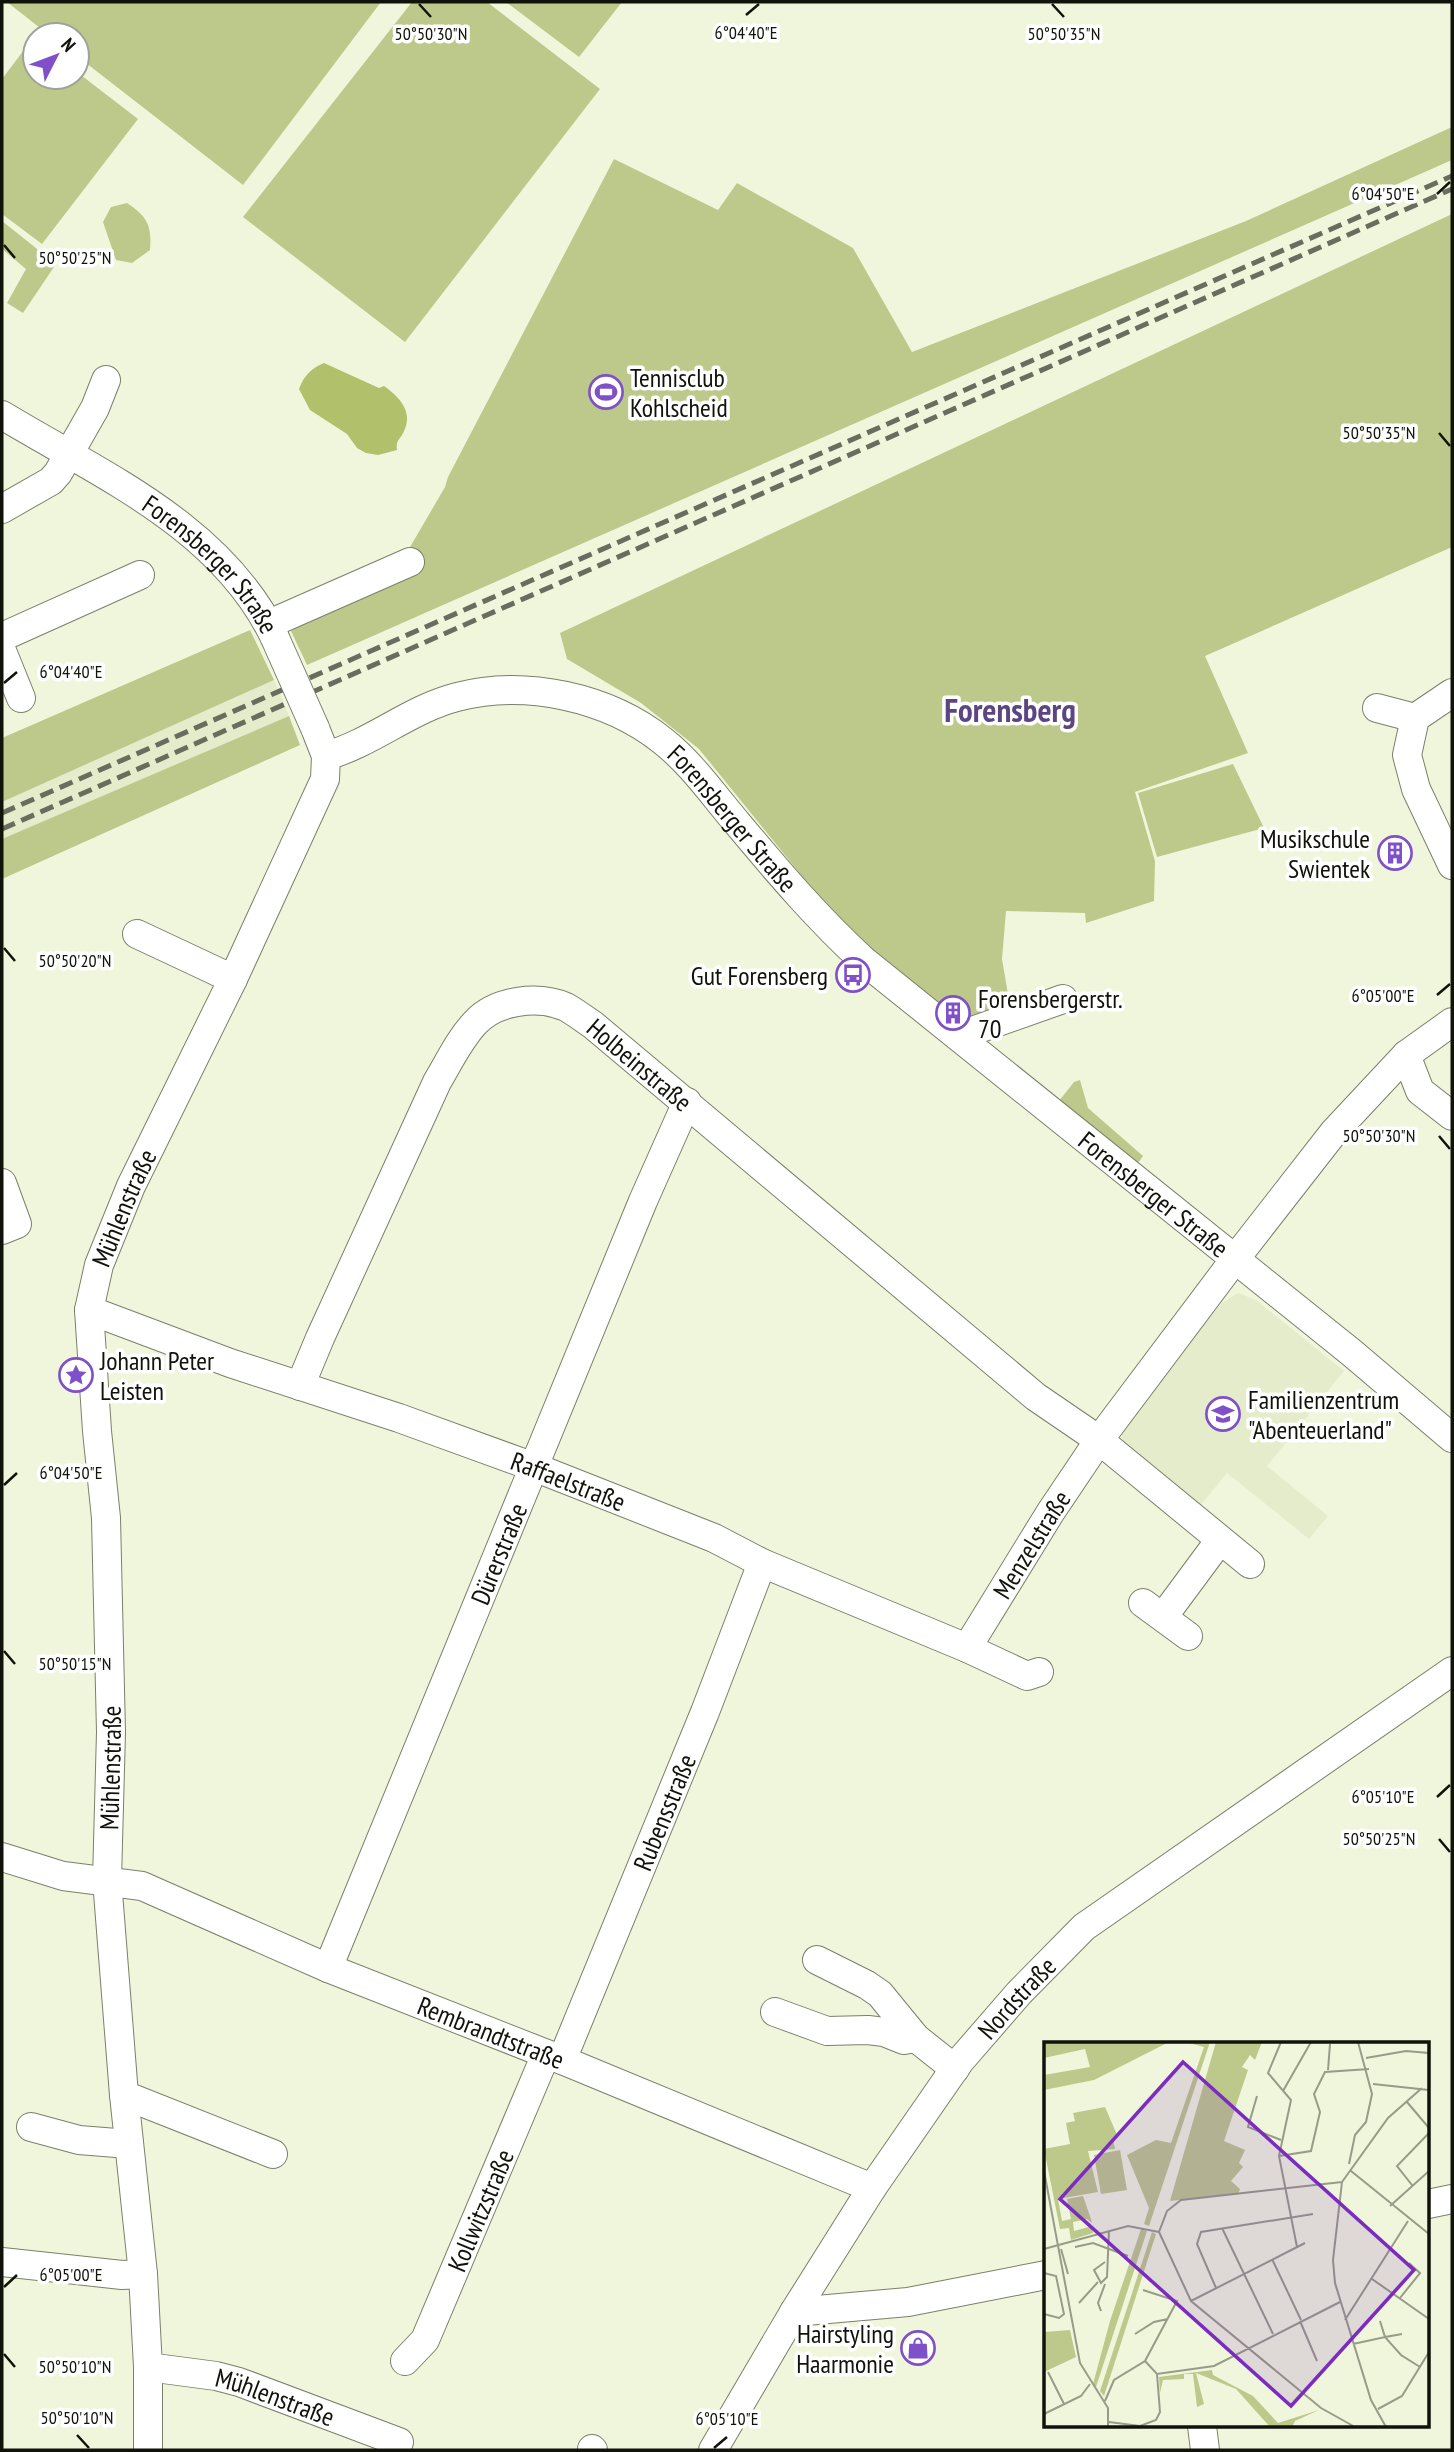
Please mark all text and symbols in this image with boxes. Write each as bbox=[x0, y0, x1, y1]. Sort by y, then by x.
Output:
north arrow bbox=[21, 21, 91, 91]
text: 6°04'40"E bbox=[715, 21, 777, 44]
text: 50°50'30"N bbox=[395, 22, 467, 45]
text: 50°50'35"N bbox=[1028, 22, 1100, 45]
text: N bbox=[56, 33, 81, 56]
text: 6°04'50"E bbox=[1352, 182, 1414, 205]
text: 50°50'25"N bbox=[39, 246, 111, 269]
place label: Tennisclub Kohlscheid bbox=[630, 361, 728, 424]
sports icon: Tennisclub Kohlscheid bbox=[587, 373, 625, 411]
text: 50°50'35"N bbox=[1343, 421, 1415, 444]
street label: Forensberger Straße bbox=[137, 487, 286, 639]
text: 6°04'40"E bbox=[40, 660, 102, 683]
district label: Forensberg bbox=[944, 688, 1076, 731]
street label: Forensberger Straße bbox=[661, 737, 805, 899]
place label: Musikschule Swientek bbox=[1260, 822, 1370, 885]
building icon: Musikschule Swientek bbox=[1376, 834, 1414, 872]
text: 50°50'20"N bbox=[39, 949, 111, 972]
bus stop icon: Gut Forensberg bbox=[834, 956, 872, 994]
place label: Gut Forensberg bbox=[691, 959, 828, 992]
place label: Forensbergerstr. 70 bbox=[978, 982, 1123, 1045]
text: 6°05'00"E bbox=[1352, 984, 1414, 1007]
building icon: Forensbergerstr. 70 bbox=[934, 994, 972, 1032]
street label: Holbeinstraße bbox=[580, 1011, 699, 1118]
street label: Forensberger Straße bbox=[1072, 1124, 1236, 1264]
text: 50°50'30"N bbox=[1343, 1124, 1415, 1147]
street label: Mühlenstraße bbox=[84, 1143, 163, 1271]
place label: Johann Peter Leisten bbox=[99, 1344, 214, 1407]
place icon: Johann Peter Leisten bbox=[57, 1356, 95, 1394]
place label: Familienzentrum "Abenteuerland" bbox=[1248, 1383, 1399, 1446]
school or university icon: Familienzentrum "Abenteuerland" bbox=[1204, 1395, 1242, 1433]
street label: Raffaelstraße bbox=[507, 1444, 631, 1518]
text: 6°04'50"E bbox=[40, 1461, 102, 1484]
street label: Menzelstraße bbox=[985, 1484, 1077, 1604]
street label: Dürerstraße bbox=[463, 1498, 534, 1609]
text: 50°50'15"N bbox=[39, 1652, 111, 1675]
street label: Mühlenstraße bbox=[92, 1705, 128, 1831]
street label: Rubensstraße bbox=[625, 1749, 702, 1875]
text: 6°05'10"E bbox=[1352, 1785, 1414, 1808]
text: 50°50'25"N bbox=[1343, 1827, 1415, 1850]
street label: Nordstraße bbox=[970, 1949, 1062, 2046]
street label: Rembrandtstraße bbox=[413, 1988, 569, 2076]
inset map bbox=[1044, 2042, 1430, 2428]
street label: Kollwitzstraße bbox=[439, 2144, 520, 2276]
text: 6°05'00"E bbox=[40, 2263, 102, 2286]
place label: Hairstyling Haarmonie bbox=[796, 2317, 894, 2380]
shop icon: Hairstyling Haarmonie bbox=[899, 2329, 937, 2367]
text: 50°50'10"N bbox=[39, 2355, 111, 2378]
street label: Mühlenstraße bbox=[212, 2360, 339, 2433]
text: 50°50'10"N bbox=[41, 2406, 113, 2429]
text: 6°05'10"E bbox=[696, 2407, 758, 2430]

